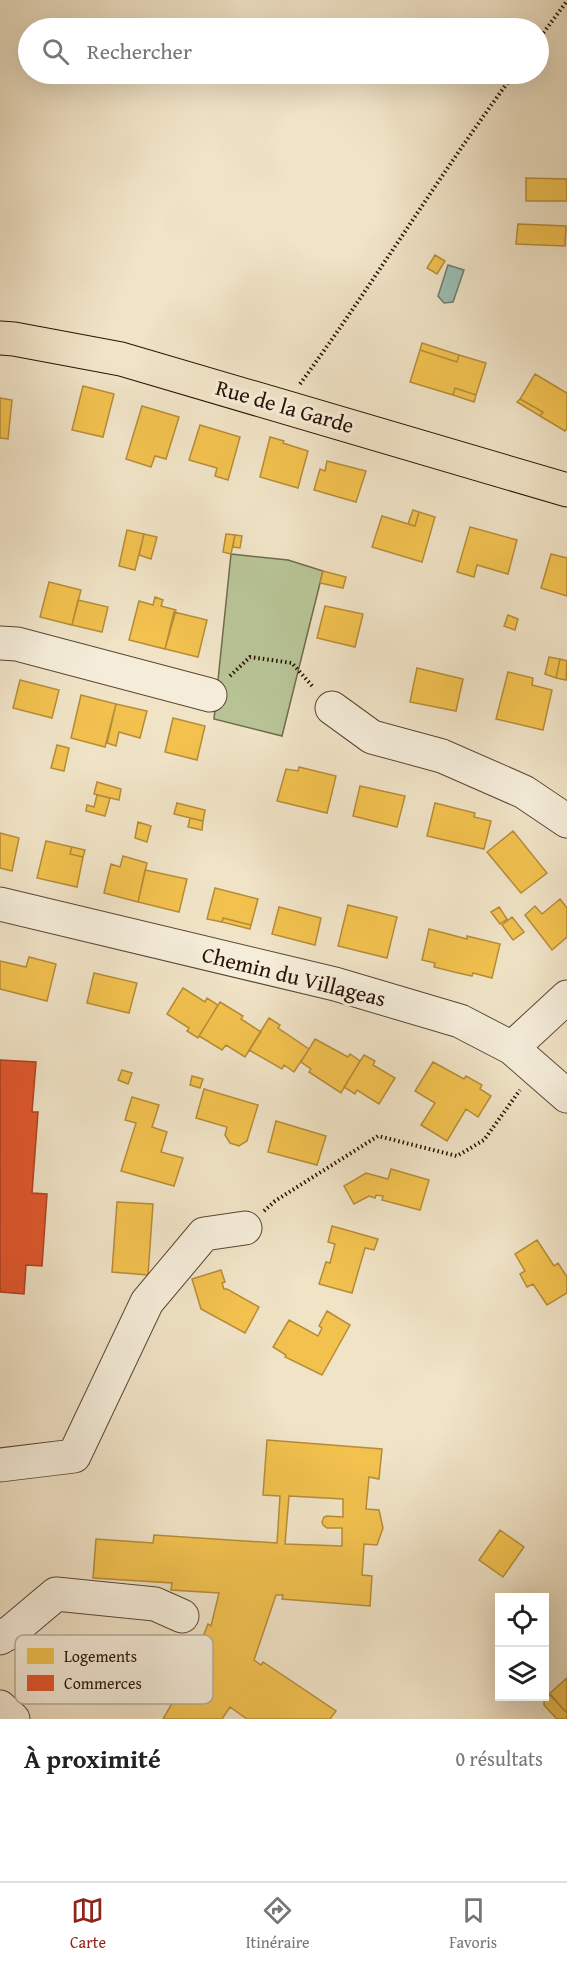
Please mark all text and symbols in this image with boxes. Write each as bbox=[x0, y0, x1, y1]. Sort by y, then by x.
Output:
search box bbox=[18, 18, 549, 84]
icon: search bbox=[39, 35, 72, 68]
text: Rechercher bbox=[87, 35, 192, 67]
street label: Rue de la Garde bbox=[212, 371, 358, 441]
street label: Chemin du Villageas bbox=[199, 938, 389, 1014]
map controls bbox=[495, 1593, 549, 1701]
button: locate bbox=[495, 1593, 549, 1647]
legend bbox=[15, 1635, 213, 1704]
text: Logements bbox=[64, 1644, 137, 1668]
button: layers bbox=[495, 1647, 549, 1701]
text: Commerces bbox=[64, 1671, 142, 1695]
text: À proximité bbox=[24, 1739, 161, 1778]
text: 0 résultats bbox=[455, 1744, 543, 1773]
tab: Carte bbox=[70, 1894, 106, 1954]
tab: Itinéraire bbox=[246, 1894, 310, 1954]
tab: Favoris bbox=[449, 1894, 497, 1954]

